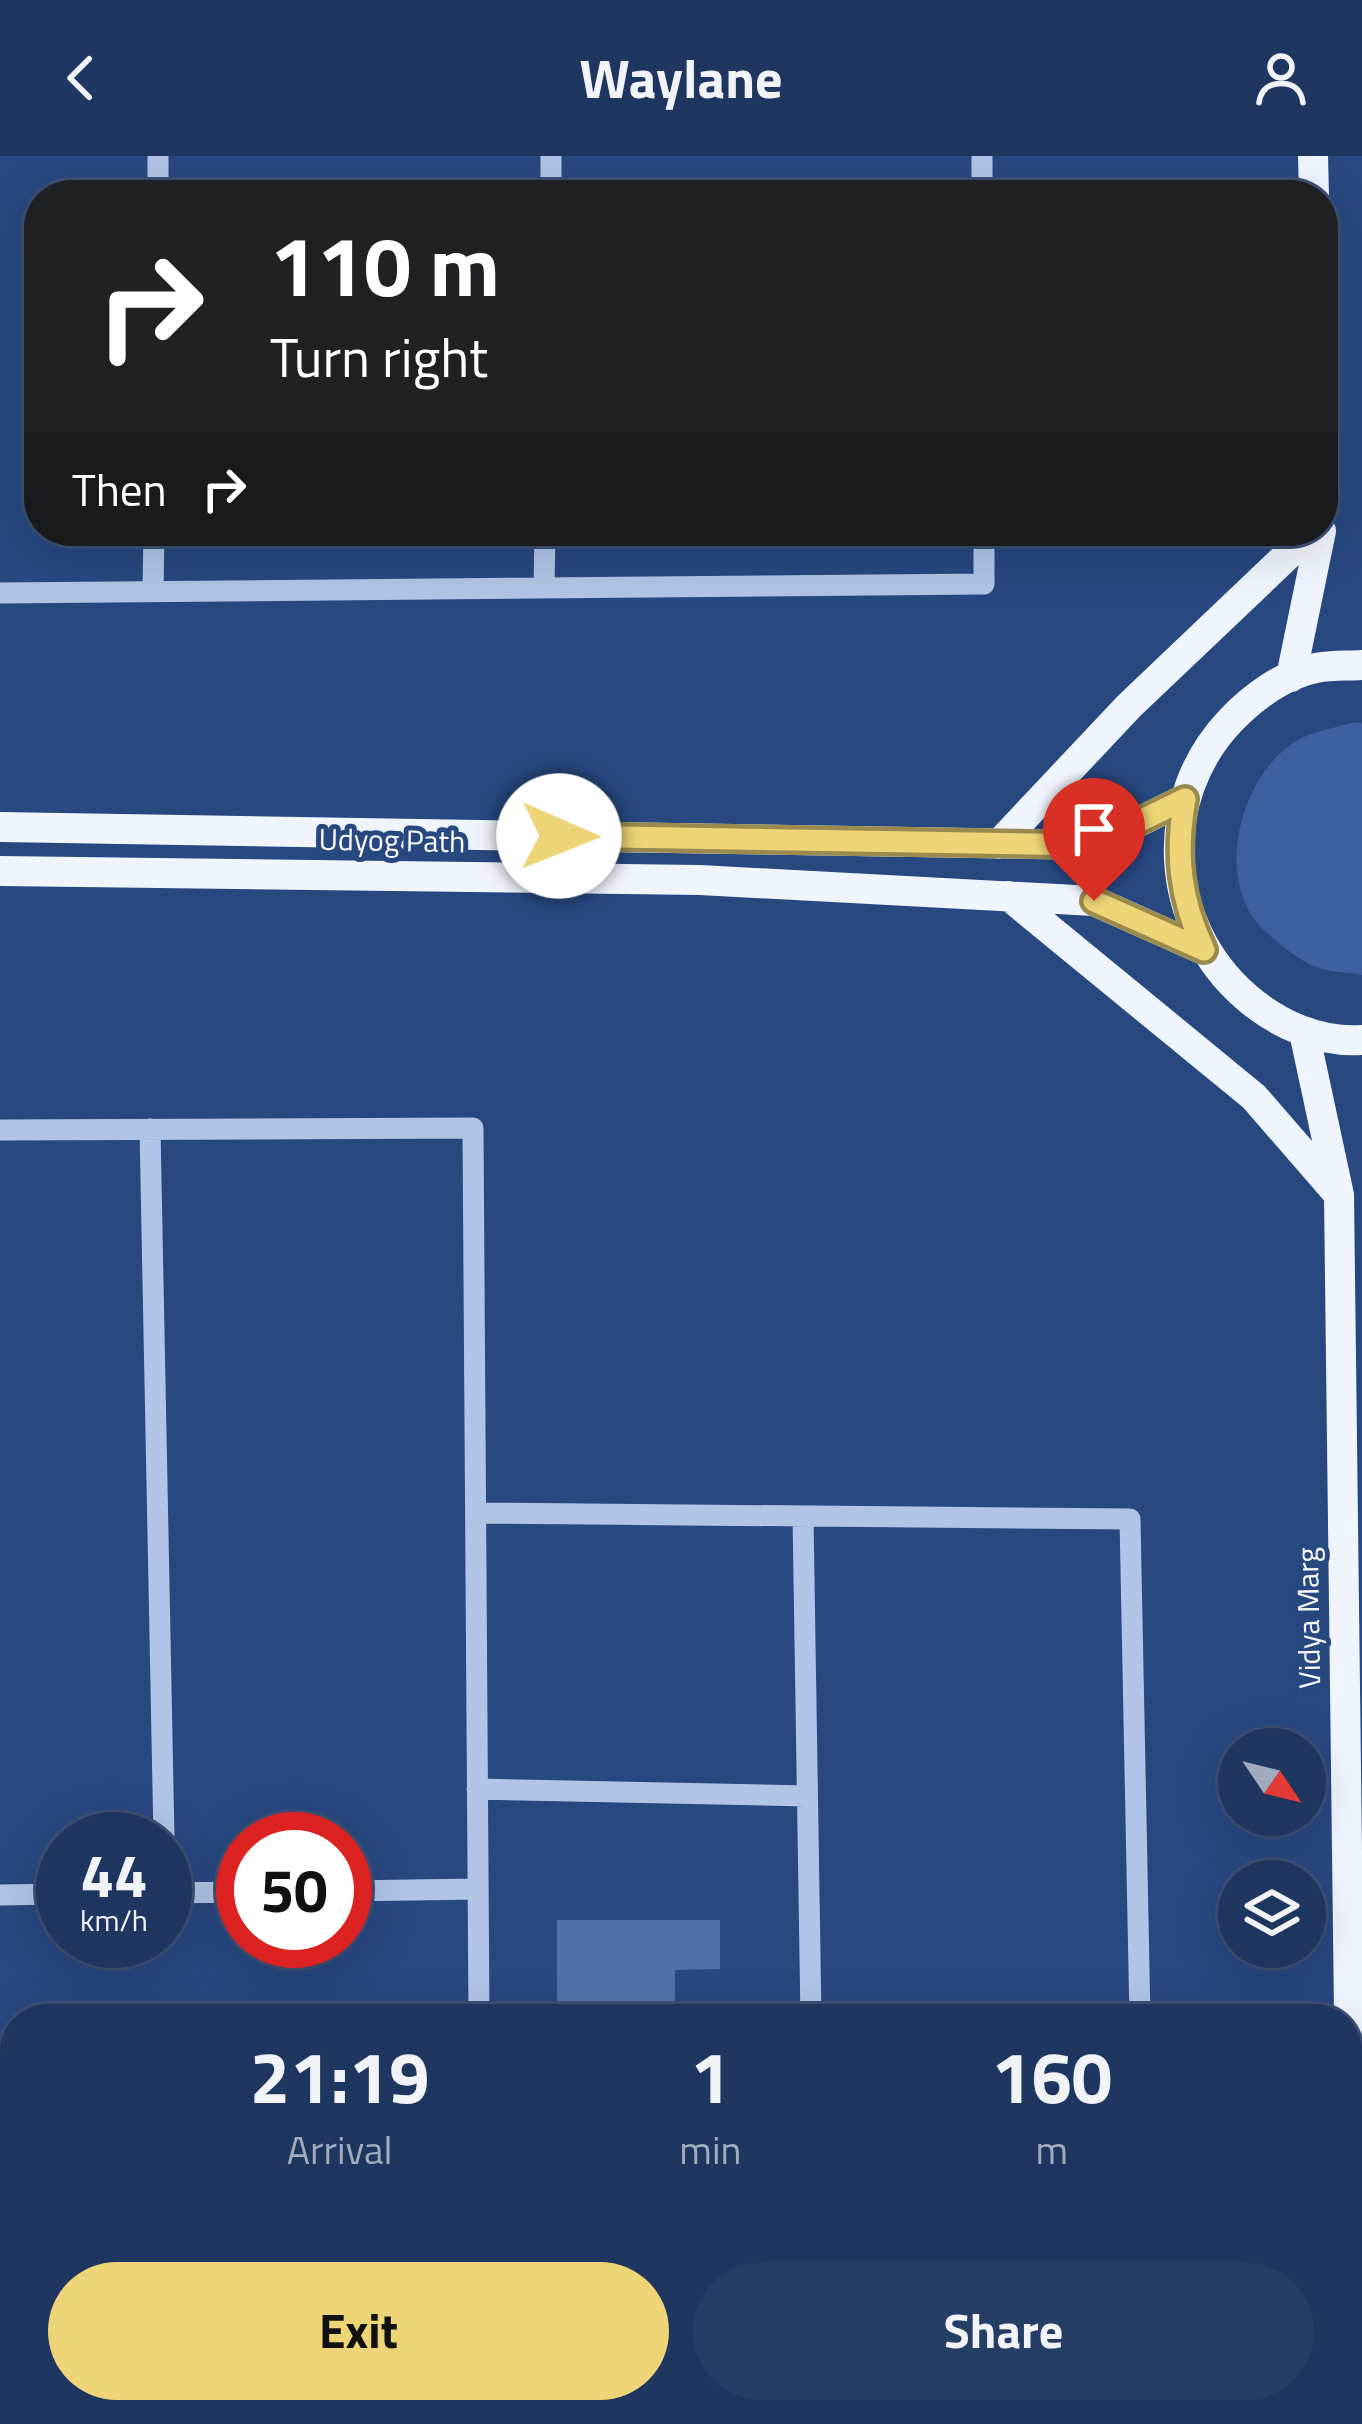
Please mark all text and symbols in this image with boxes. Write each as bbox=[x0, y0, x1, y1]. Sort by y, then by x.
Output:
text: Waylane bbox=[579, 37, 783, 119]
icon: back bbox=[48, 45, 114, 111]
icon: person bbox=[1248, 45, 1314, 111]
text: 110 m bbox=[270, 201, 500, 329]
icon: right bbox=[72, 228, 228, 384]
text: Turn right bbox=[270, 316, 488, 398]
text: Then bbox=[72, 455, 167, 523]
icon: right bbox=[191, 456, 257, 522]
position arrow bbox=[496, 773, 622, 899]
pin bbox=[1043, 778, 1145, 901]
icon: arrive bbox=[1061, 796, 1127, 862]
street label: Udyog Path bbox=[318, 816, 466, 864]
street label: Vidya Marg bbox=[1284, 1547, 1332, 1689]
north arrow bbox=[1218, 1728, 1326, 1836]
map controls bbox=[1218, 1728, 1326, 1968]
speed limit sign: 50 bbox=[216, 1812, 372, 1968]
text: 44 bbox=[80, 1829, 148, 1920]
button: layers bbox=[1218, 1860, 1326, 1968]
text: km/h bbox=[80, 1897, 148, 1943]
text: 21:19 bbox=[250, 2021, 430, 2131]
text: 1 bbox=[690, 2021, 731, 2131]
text: 160 bbox=[991, 2021, 1112, 2131]
text: Arrival bbox=[287, 2120, 393, 2179]
text: min bbox=[679, 2120, 741, 2179]
text: m bbox=[1035, 2120, 1068, 2179]
button: Exit bbox=[48, 2262, 669, 2400]
button: Share bbox=[693, 2262, 1314, 2400]

